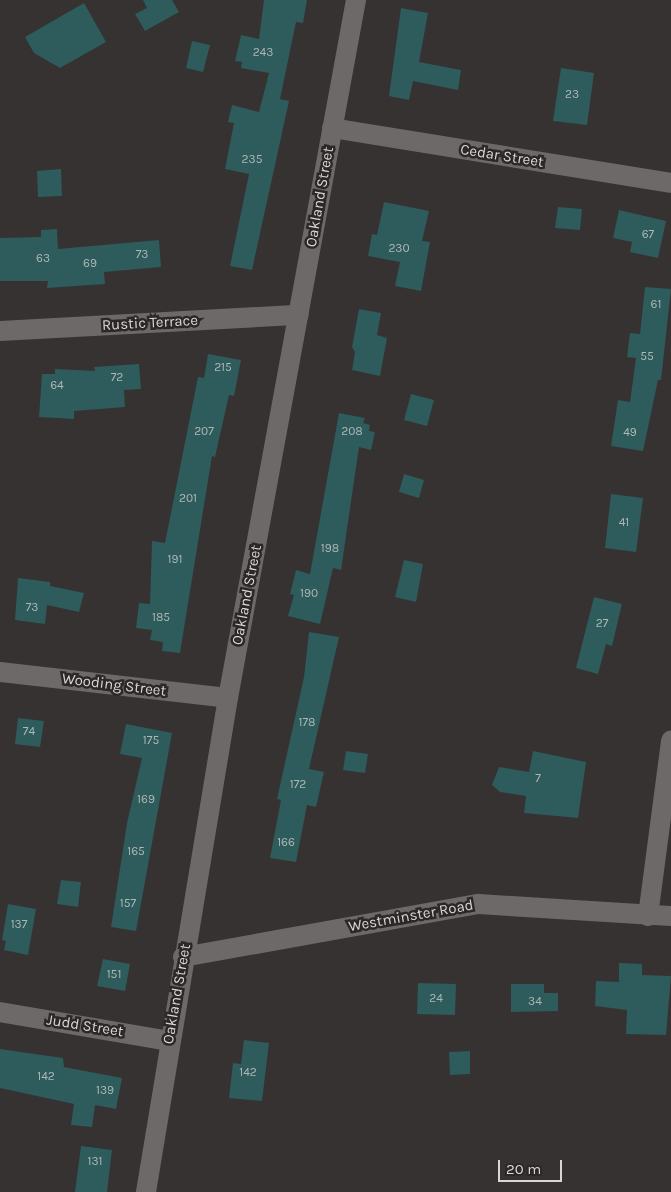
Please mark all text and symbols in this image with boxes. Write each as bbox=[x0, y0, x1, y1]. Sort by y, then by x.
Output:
house number: 243 bbox=[253, 46, 273, 60]
house number: 23 bbox=[565, 88, 579, 102]
street label: Cedar Street bbox=[459, 141, 545, 171]
street label: Oakland Street bbox=[302, 145, 338, 249]
house number: 235 bbox=[242, 153, 262, 167]
house number: 67 bbox=[642, 228, 654, 242]
house number: 230 bbox=[388, 242, 410, 256]
house number: 73 bbox=[136, 248, 148, 262]
house number: 63 bbox=[36, 252, 50, 266]
house number: 69 bbox=[83, 257, 97, 271]
house number: 61 bbox=[651, 298, 661, 312]
street label: Rustic Terrace bbox=[101, 311, 199, 335]
house number: 55 bbox=[640, 350, 654, 364]
house number: 215 bbox=[214, 361, 232, 375]
house number: 72 bbox=[111, 371, 123, 385]
house number: 64 bbox=[50, 379, 64, 393]
house number: 207 bbox=[194, 425, 214, 439]
house number: 208 bbox=[341, 425, 363, 439]
house number: 49 bbox=[623, 426, 637, 440]
house number: 201 bbox=[179, 492, 197, 506]
house number: 41 bbox=[619, 516, 629, 530]
house number: 198 bbox=[321, 542, 339, 556]
street label: Oakland Street bbox=[228, 543, 266, 647]
house number: 191 bbox=[168, 553, 182, 567]
house number: 190 bbox=[300, 587, 318, 601]
house number: 73 bbox=[26, 601, 38, 615]
house number: 185 bbox=[152, 611, 170, 625]
house number: 27 bbox=[596, 617, 608, 631]
street label: Wooding Street bbox=[61, 670, 167, 700]
house number: 178 bbox=[299, 716, 315, 730]
house number: 74 bbox=[23, 725, 35, 739]
house number: 175 bbox=[143, 734, 159, 748]
house number: 7 bbox=[535, 772, 541, 786]
house number: 172 bbox=[290, 778, 306, 792]
house number: 169 bbox=[137, 793, 155, 807]
house number: 166 bbox=[277, 836, 295, 850]
house number: 165 bbox=[127, 845, 145, 859]
street label: Westminster Road bbox=[347, 896, 475, 936]
house number: 157 bbox=[120, 897, 136, 911]
house number: 137 bbox=[11, 918, 27, 932]
street label: Oakland Street bbox=[159, 942, 195, 1046]
house number: 151 bbox=[107, 968, 121, 982]
house number: 24 bbox=[429, 992, 443, 1006]
house number: 34 bbox=[528, 995, 542, 1009]
street label: Judd Street bbox=[45, 1011, 125, 1041]
house number: 142 bbox=[239, 1066, 257, 1080]
house number: 142 bbox=[37, 1070, 55, 1084]
house number: 139 bbox=[96, 1084, 114, 1098]
scale bar bbox=[501, 1150, 565, 1182]
house number: 131 bbox=[87, 1155, 103, 1169]
text: 20 m bbox=[506, 1160, 541, 1178]

